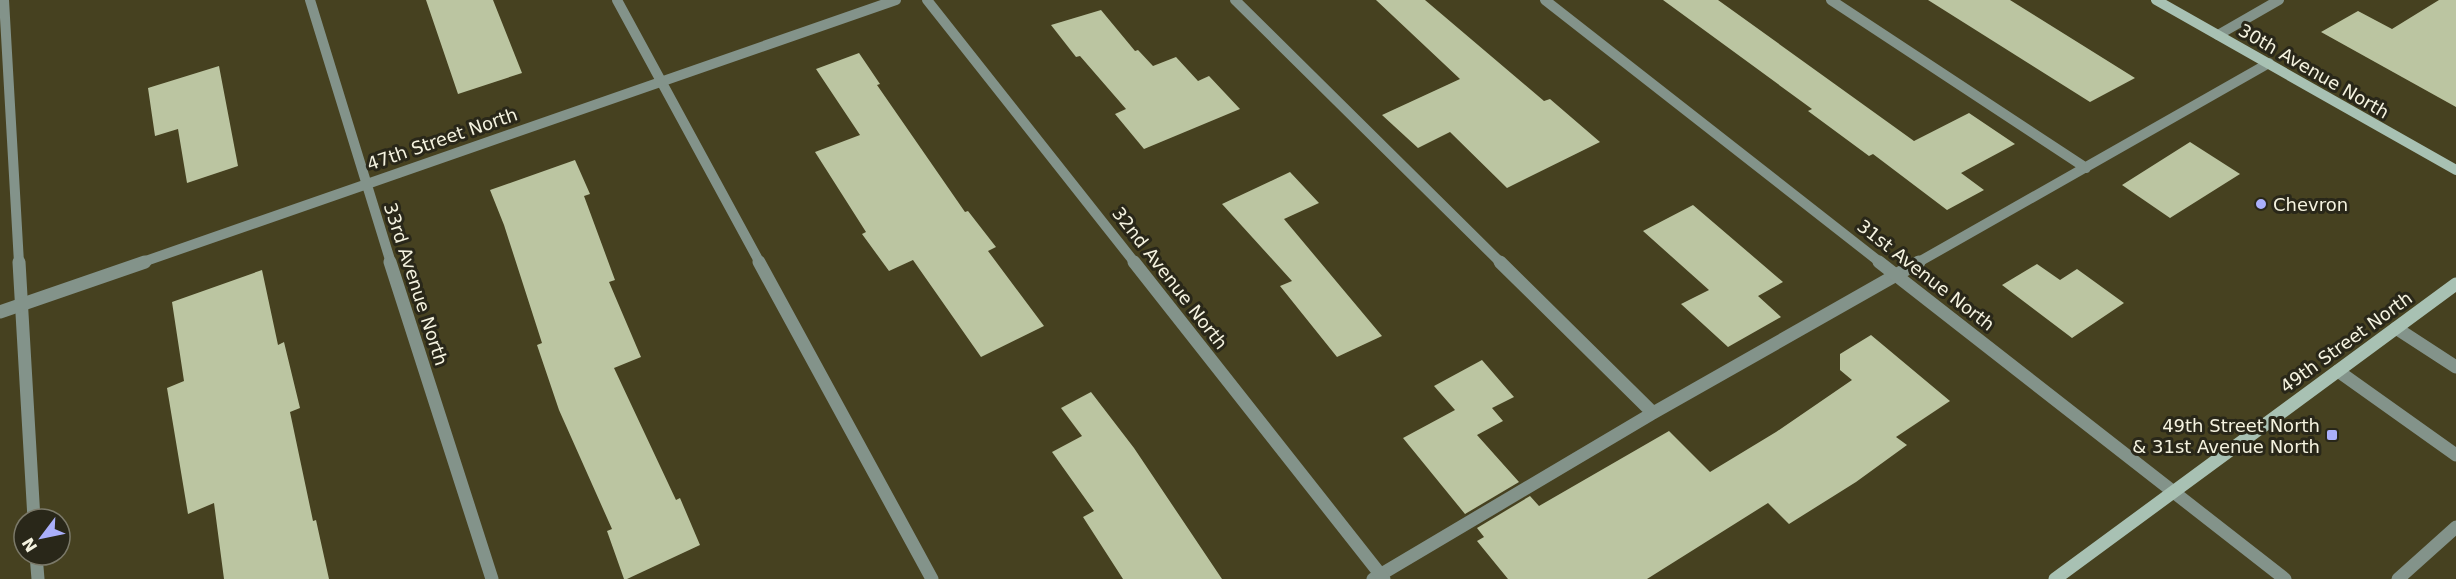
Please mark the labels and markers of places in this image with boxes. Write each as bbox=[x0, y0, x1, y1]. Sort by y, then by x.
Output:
place label: Chevron bbox=[2273, 194, 2348, 215]
marker: Chevron bbox=[2254, 197, 2268, 211]
place label: 49th Street North & 31st Avenue North bbox=[2132, 415, 2320, 457]
marker: 49th Street North & 31st Avenue North bbox=[2325, 428, 2339, 442]

